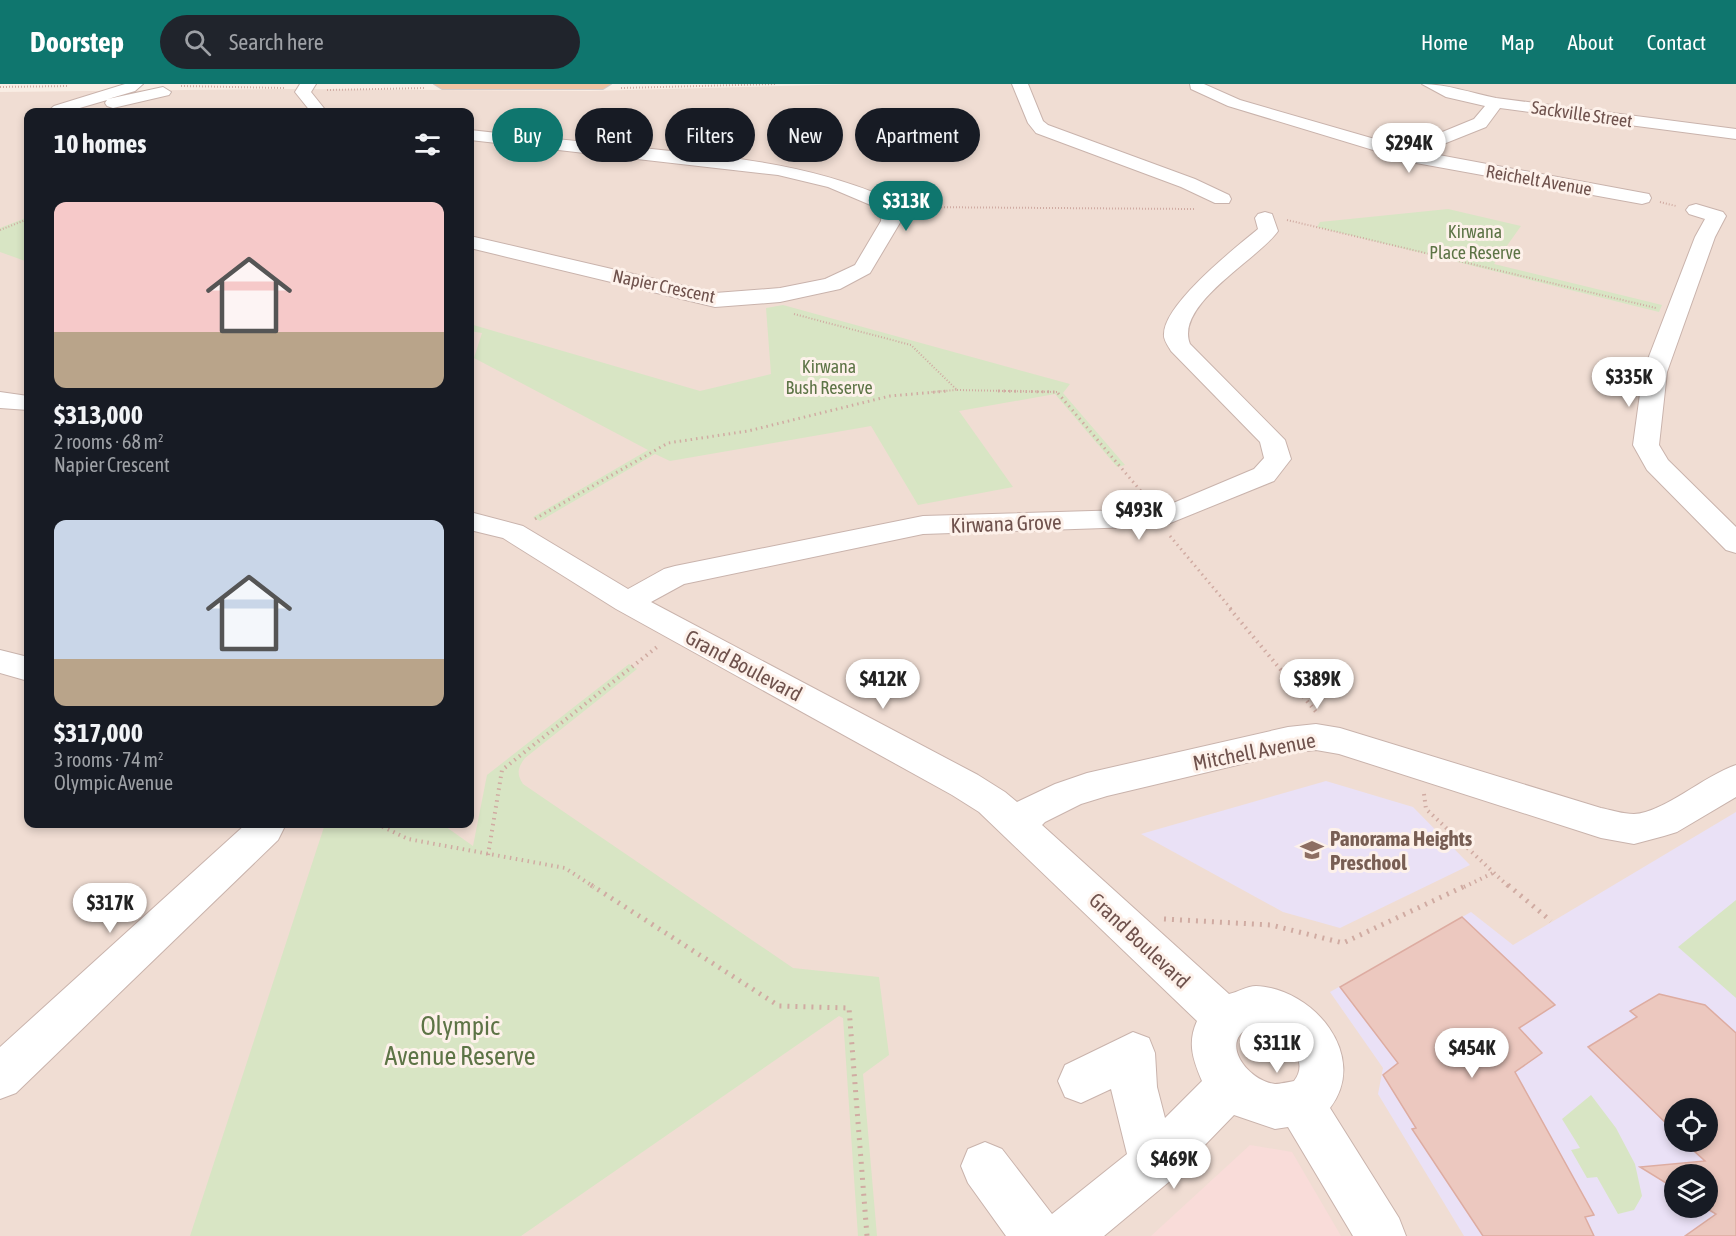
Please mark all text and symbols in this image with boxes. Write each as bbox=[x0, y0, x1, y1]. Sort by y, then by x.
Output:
search box bbox=[160, 15, 580, 69]
text: Doorstep bbox=[30, 26, 124, 58]
icon: search bbox=[181, 26, 214, 59]
text: Search here bbox=[229, 29, 324, 55]
text: Home bbox=[1421, 30, 1468, 54]
text: Map bbox=[1501, 30, 1535, 54]
text: About bbox=[1568, 30, 1614, 54]
text: Contact bbox=[1647, 30, 1706, 54]
street label: Sackville Street bbox=[1530, 97, 1634, 131]
chip: Buy bbox=[492, 108, 563, 162]
chip: Rent bbox=[575, 108, 653, 162]
chip: Filters bbox=[665, 108, 755, 162]
chip: New bbox=[767, 108, 843, 162]
chip: Apartment bbox=[855, 108, 980, 162]
pin: $294K bbox=[1367, 123, 1451, 174]
icon: filters bbox=[411, 128, 444, 161]
text: 10 homes bbox=[54, 129, 147, 159]
text: $294K bbox=[1386, 131, 1432, 154]
street label: Reichelt Avenue bbox=[1484, 160, 1594, 200]
pin: $313K bbox=[864, 181, 948, 232]
text: $313K bbox=[883, 189, 929, 212]
park label: Kirwana Place Reserve bbox=[1429, 221, 1521, 263]
icon: home bbox=[195, 241, 303, 349]
street label: Napier Crescent bbox=[611, 265, 717, 307]
park label: Kirwana Bush Reserve bbox=[785, 356, 873, 398]
pin: $335K bbox=[1587, 357, 1671, 408]
text: $335K bbox=[1606, 365, 1652, 388]
text: $313,000 bbox=[54, 400, 143, 430]
text: 2 rooms · 68 m² bbox=[54, 430, 164, 453]
text: Napier Crescent bbox=[54, 453, 170, 476]
pin: $493K bbox=[1097, 490, 1181, 541]
text: $493K bbox=[1116, 498, 1162, 521]
street label: Kirwana Grove bbox=[950, 509, 1062, 537]
icon: home bbox=[195, 559, 303, 667]
street label: Grand Boulevard bbox=[682, 624, 806, 706]
pin: $412K bbox=[841, 659, 925, 710]
pin: $389K bbox=[1275, 659, 1359, 710]
text: $412K bbox=[860, 667, 906, 690]
text: $389K bbox=[1294, 667, 1340, 690]
text: $317,000 bbox=[54, 718, 143, 748]
street label: Mitchell Avenue bbox=[1191, 727, 1317, 775]
text: 3 rooms · 74 m² bbox=[54, 748, 164, 771]
text: Olympic Avenue bbox=[54, 771, 173, 794]
place label: Panorama Heights Preschool bbox=[1330, 826, 1473, 874]
school or university icon: Panorama Heights Preschool bbox=[1299, 837, 1325, 863]
pin: $317K bbox=[68, 883, 152, 934]
street label: Grand Boulevard bbox=[1085, 887, 1195, 993]
text: $317K bbox=[87, 891, 133, 914]
park label: Olympic Avenue Reserve bbox=[384, 1011, 536, 1071]
pin: $311K bbox=[1235, 1023, 1319, 1074]
pin: $454K bbox=[1430, 1028, 1514, 1079]
text: $311K bbox=[1254, 1031, 1300, 1054]
text: $454K bbox=[1449, 1036, 1495, 1059]
map controls bbox=[1664, 1098, 1718, 1218]
button: locate bbox=[1664, 1098, 1718, 1152]
pin: $469K bbox=[1132, 1139, 1216, 1190]
text: $469K bbox=[1151, 1147, 1197, 1170]
button: layers bbox=[1664, 1164, 1718, 1218]

